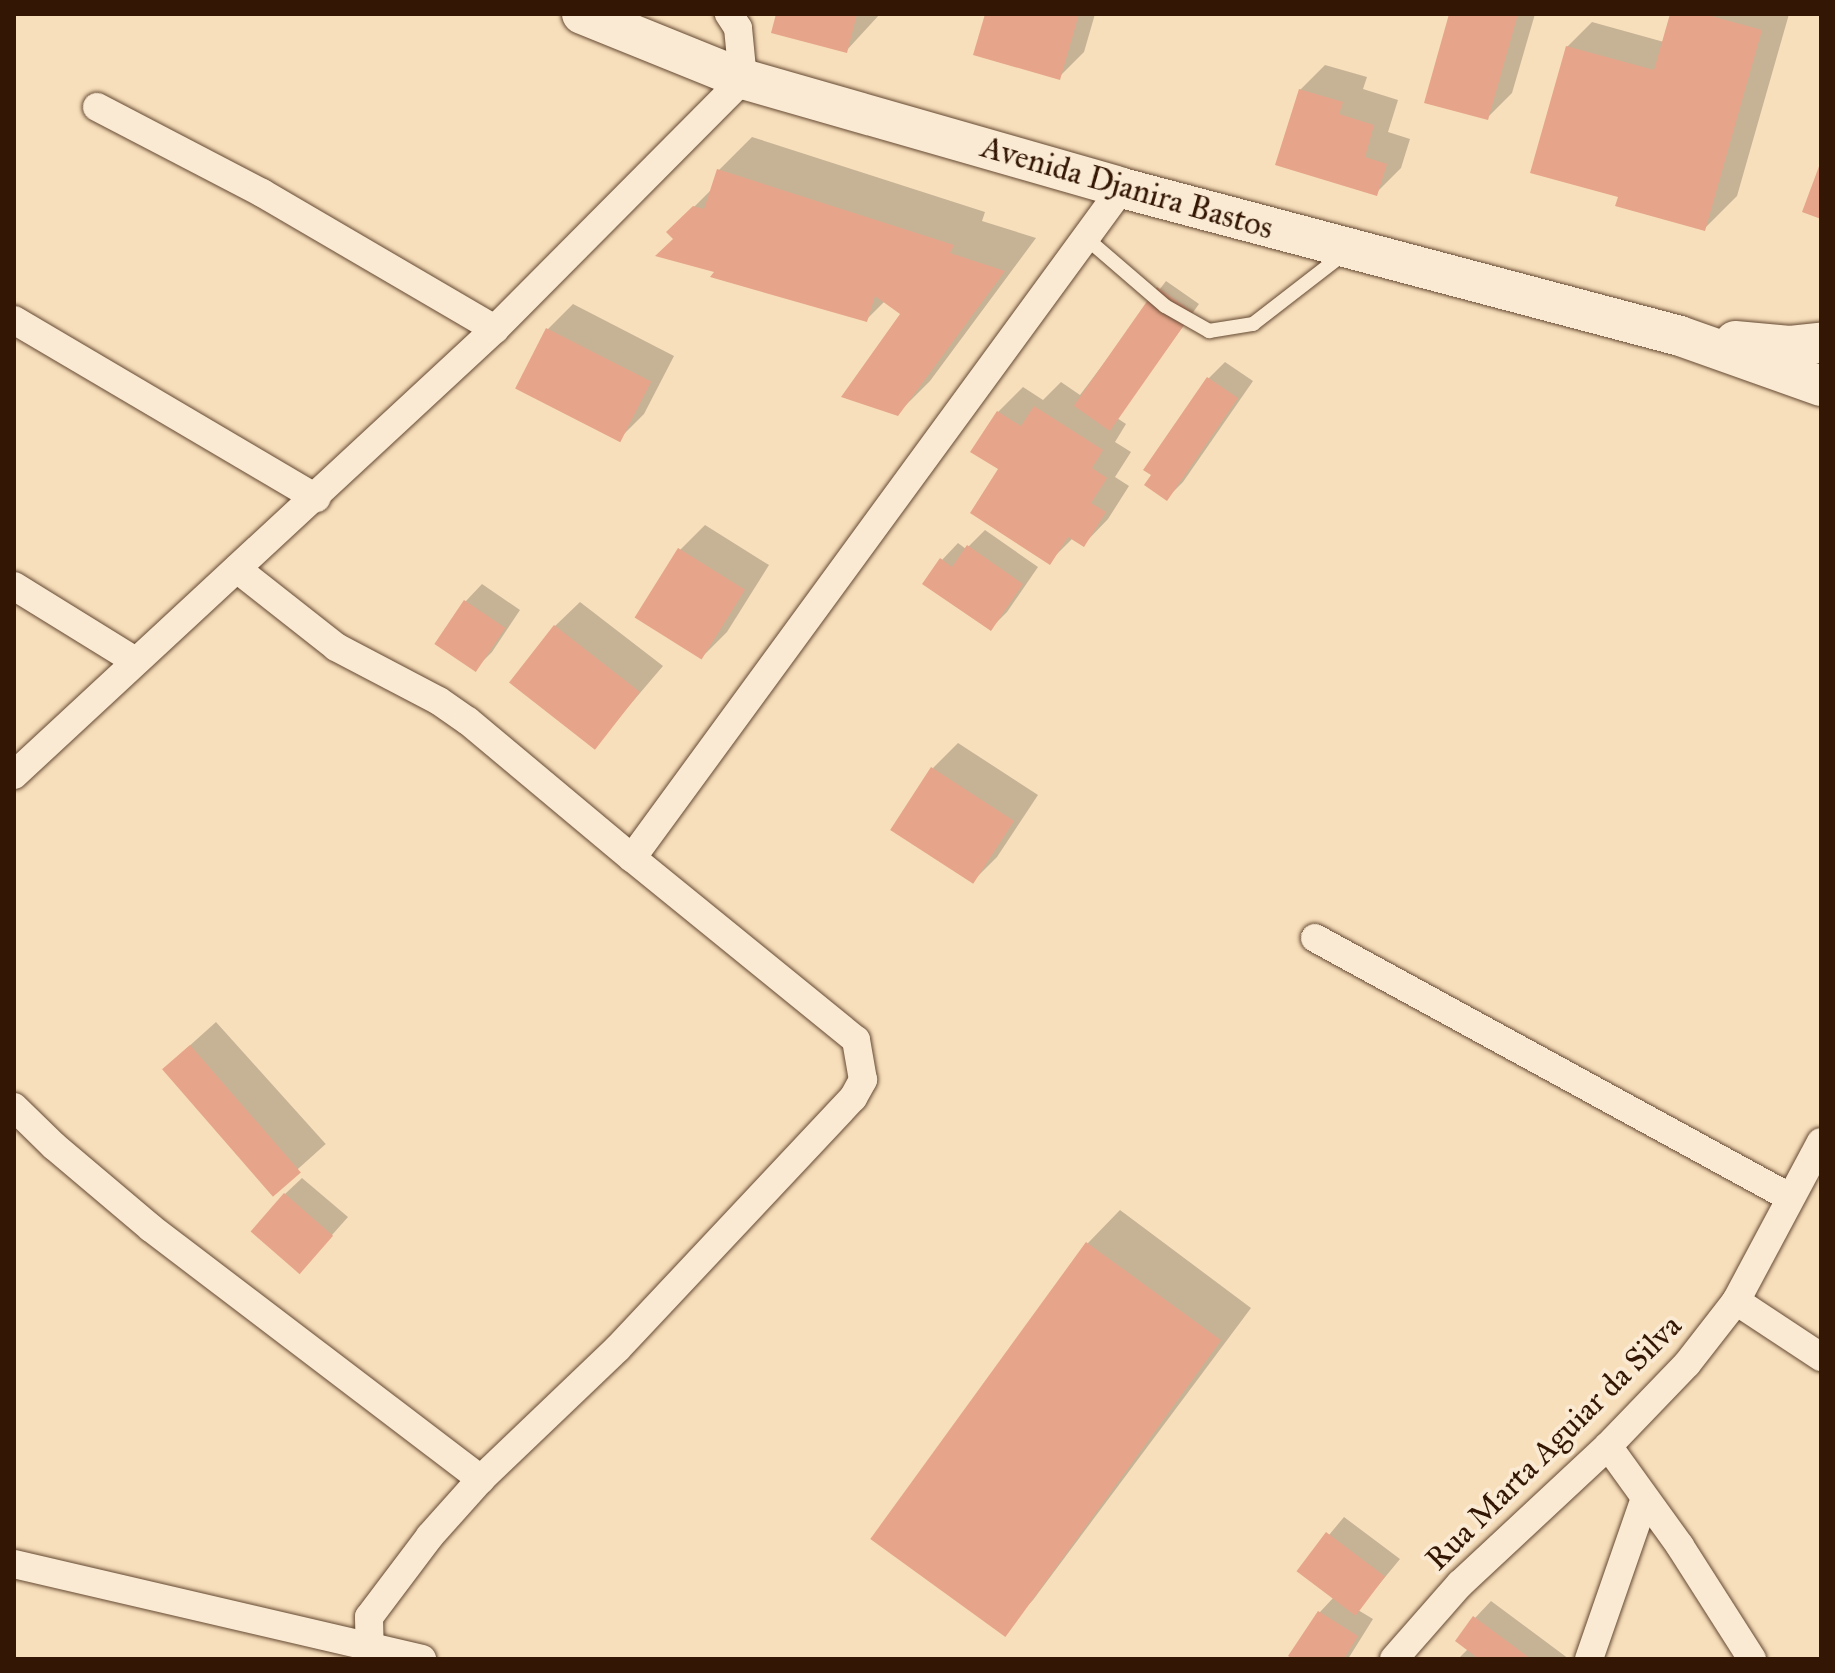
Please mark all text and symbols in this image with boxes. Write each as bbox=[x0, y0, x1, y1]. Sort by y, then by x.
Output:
street label: Avenida Djanira Bastos bbox=[977, 128, 1277, 248]
street label: Rua Marta Aguiar da Silva bbox=[1418, 1307, 1690, 1579]

